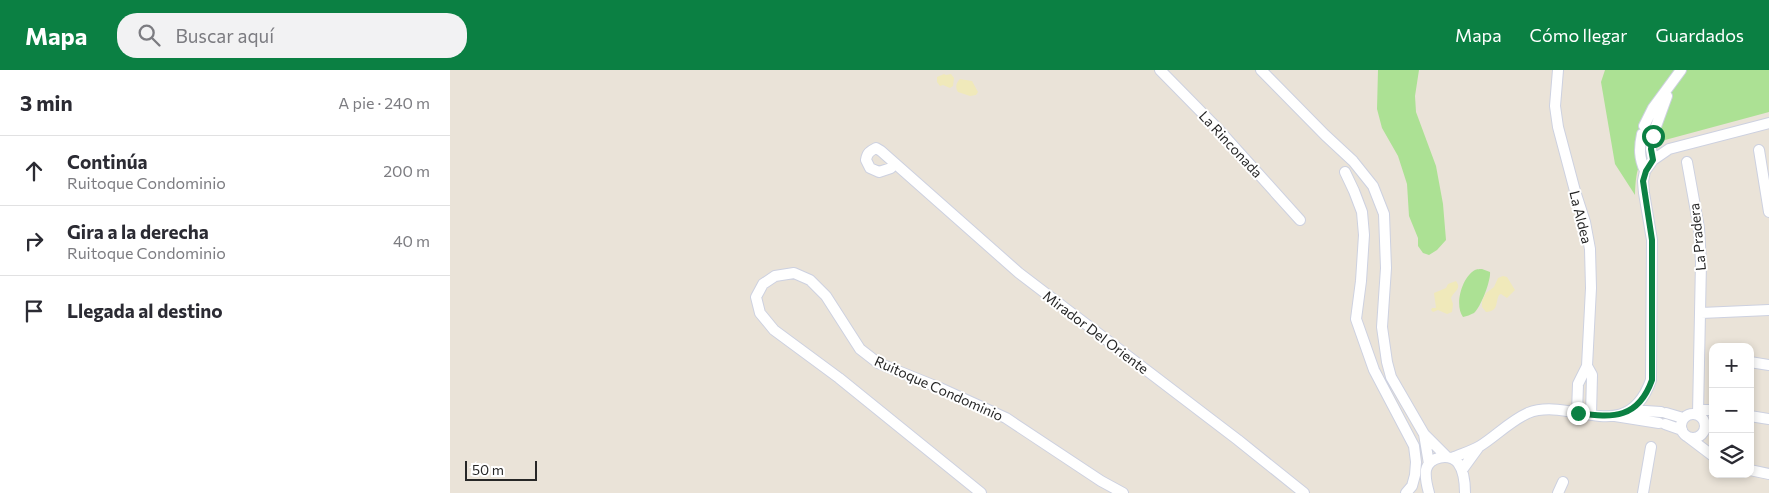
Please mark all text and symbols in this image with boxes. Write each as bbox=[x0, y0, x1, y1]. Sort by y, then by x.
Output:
search box bbox=[117, 13, 467, 58]
text: Mapa bbox=[25, 21, 87, 50]
icon: search bbox=[135, 21, 163, 49]
text: Buscar aquí bbox=[175, 24, 274, 47]
text: Mapa bbox=[1455, 24, 1502, 46]
text: Cómo llegar bbox=[1530, 24, 1627, 46]
text: Guardados bbox=[1655, 24, 1744, 46]
text: 3 min bbox=[20, 90, 73, 115]
text: A pie · 240 m bbox=[338, 93, 430, 112]
street label: La Rinconada bbox=[1196, 107, 1266, 181]
route start bbox=[1642, 125, 1665, 148]
text: Continúa bbox=[67, 150, 148, 173]
icon: ahead bbox=[20, 157, 48, 185]
text: 200 m bbox=[383, 161, 430, 180]
text: Ruitoque Condominio bbox=[67, 173, 226, 192]
street label: La Aldea bbox=[1566, 189, 1596, 245]
street label: La Pradera bbox=[1685, 202, 1709, 272]
text: Gira a la derecha bbox=[67, 220, 209, 243]
icon: right bbox=[20, 227, 48, 255]
text: 40 m bbox=[393, 231, 430, 250]
text: Ruitoque Condominio bbox=[67, 243, 226, 262]
street label: Mirador Del Oriente bbox=[1040, 287, 1152, 377]
icon: arrive bbox=[20, 297, 48, 325]
text: Llegada al destino bbox=[67, 299, 223, 322]
map controls bbox=[1709, 343, 1754, 478]
button: + bbox=[1709, 343, 1754, 388]
street label: Ruitoque Condominio bbox=[872, 352, 1006, 424]
button: − bbox=[1709, 388, 1754, 433]
route end bbox=[1567, 402, 1590, 425]
button: layers bbox=[1709, 433, 1754, 478]
scale bar bbox=[465, 458, 538, 481]
text: 50 m bbox=[472, 461, 504, 478]

